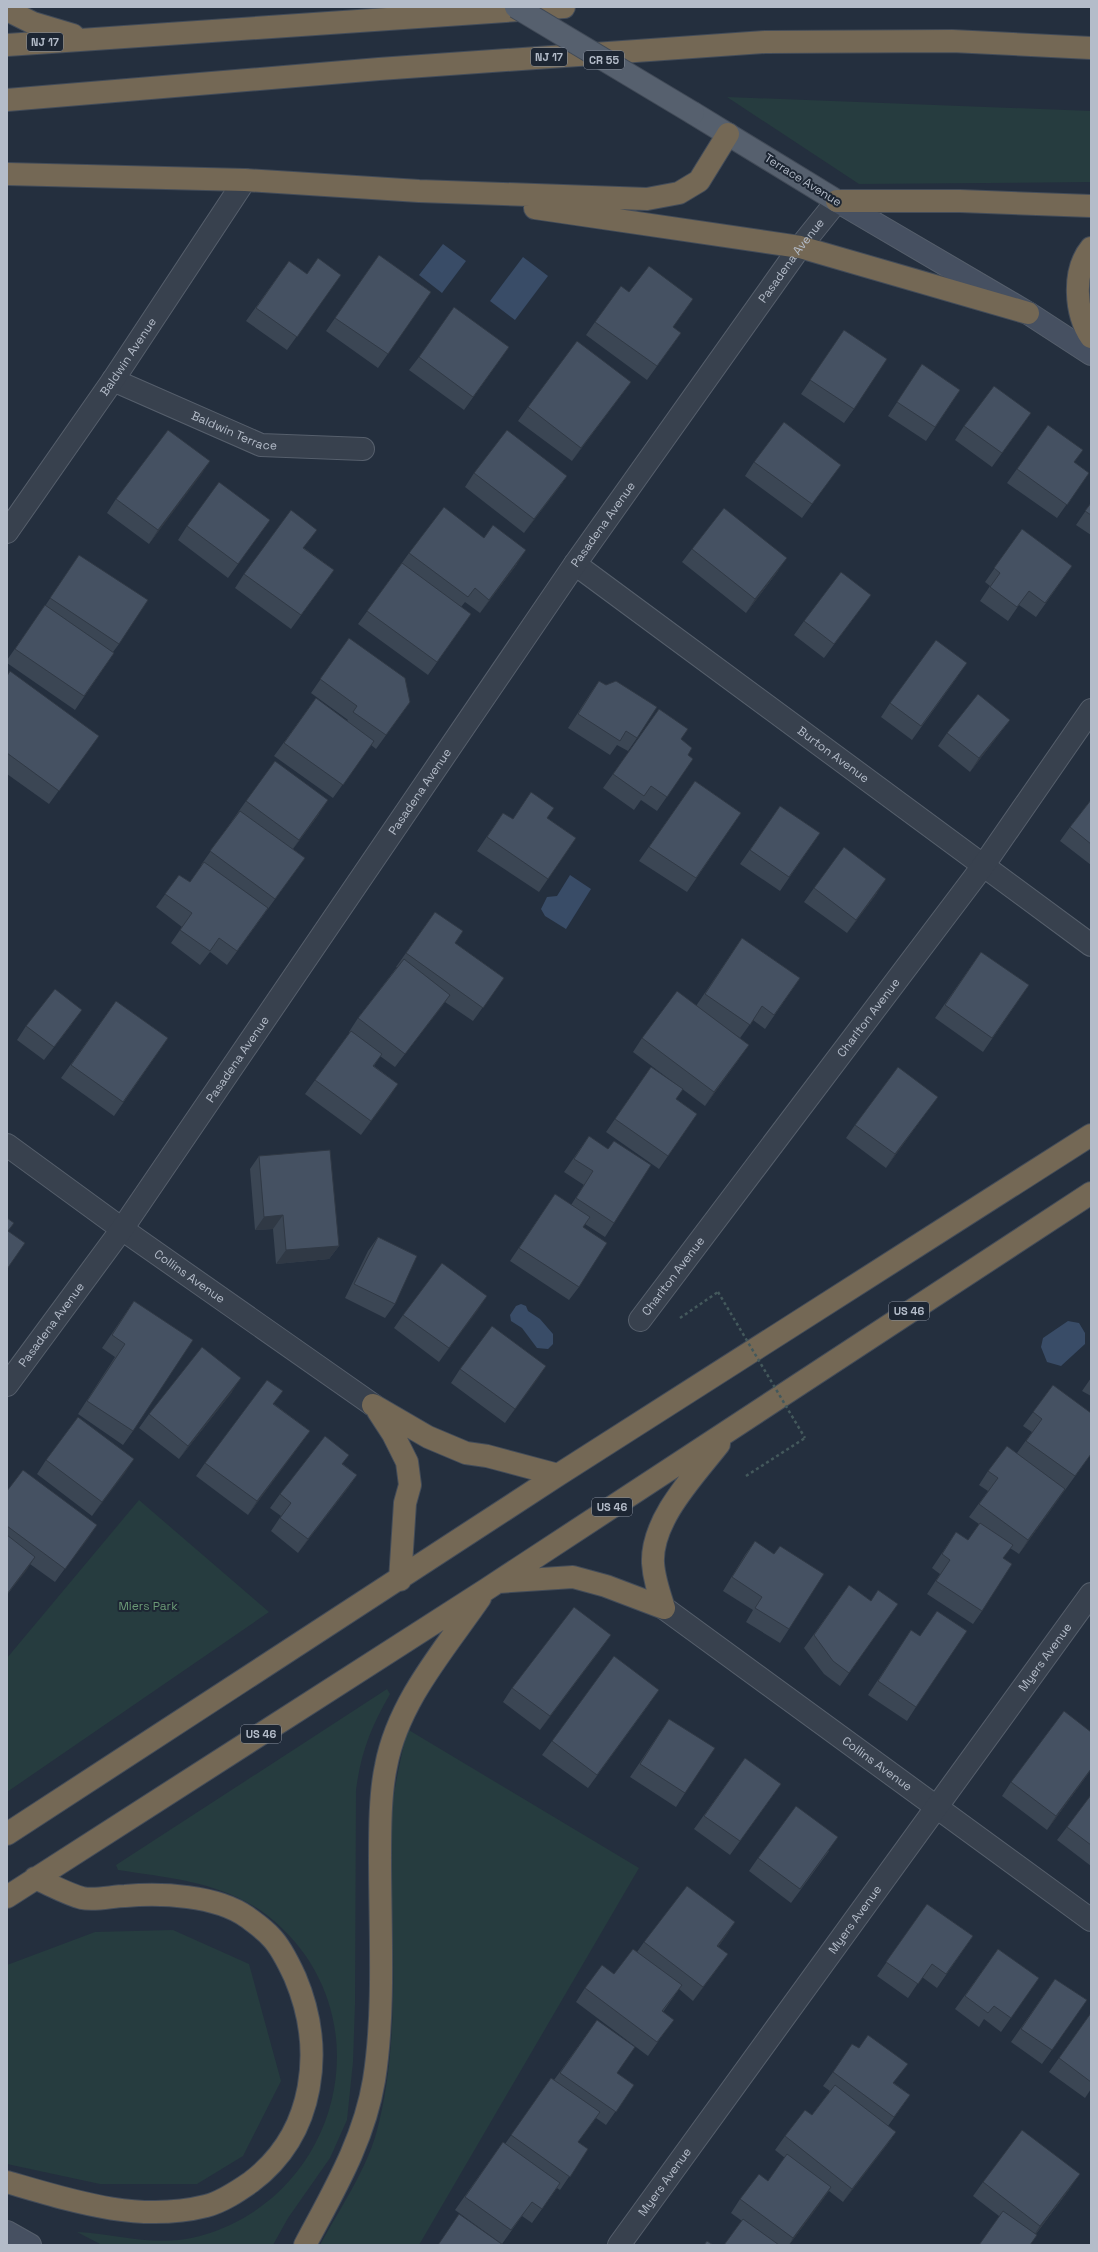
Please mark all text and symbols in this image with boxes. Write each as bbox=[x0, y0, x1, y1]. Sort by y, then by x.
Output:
road number: NJ 17 bbox=[27, 33, 63, 51]
road number: NJ 17 bbox=[531, 48, 567, 66]
road number: CR 55 bbox=[584, 51, 624, 69]
street label: Terrace Avenue bbox=[761, 150, 845, 210]
street label: Pasadena Avenue bbox=[755, 215, 828, 306]
street label: Baldwin Avenue bbox=[96, 315, 160, 399]
street label: Baldwin Terrace bbox=[189, 407, 277, 454]
street label: Pasadena Avenue bbox=[567, 478, 639, 570]
street label: Burton Avenue bbox=[794, 723, 872, 786]
street label: Pasadena Avenue bbox=[385, 745, 455, 838]
street label: Charlton Avenue bbox=[833, 975, 903, 1060]
street label: Pasadena Avenue bbox=[202, 1013, 273, 1106]
street label: Charlton Avenue bbox=[638, 1233, 708, 1319]
street label: Collins Avenue bbox=[151, 1246, 228, 1307]
street label: Pasadena Avenue bbox=[15, 1279, 88, 1370]
road number: US 46 bbox=[889, 1302, 929, 1320]
road number: US 46 bbox=[592, 1498, 632, 1516]
park label: Miers Park bbox=[118, 1598, 178, 1614]
street label: Myers Avenue bbox=[1015, 1620, 1075, 1695]
road number: US 46 bbox=[241, 1725, 281, 1743]
street label: Collins Avenue bbox=[839, 1733, 915, 1795]
street label: Myers Avenue bbox=[825, 1882, 885, 1957]
street label: Myers Avenue bbox=[635, 2144, 695, 2219]

